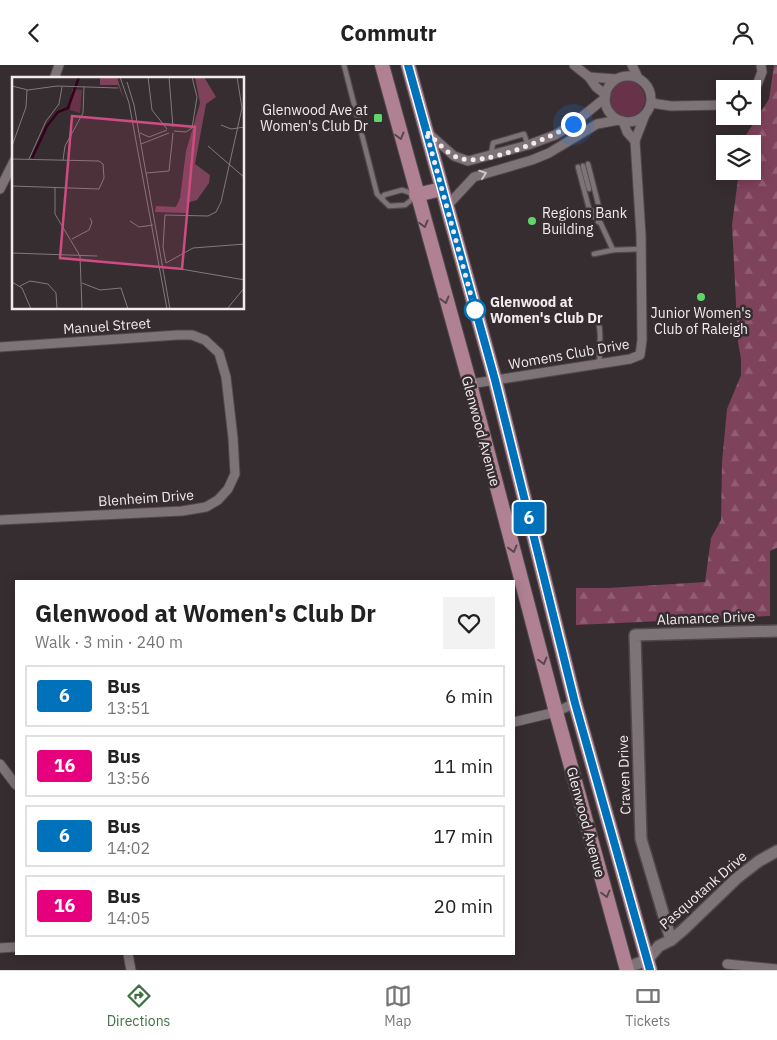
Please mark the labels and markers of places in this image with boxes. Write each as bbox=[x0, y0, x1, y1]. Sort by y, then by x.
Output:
place label: Glenwood Ave at Women's Club Dr bbox=[260, 101, 368, 135]
marker: Glenwood Ave at Women's Club Dr bbox=[372, 112, 384, 124]
place label: Regions Bank Building bbox=[542, 204, 628, 238]
marker: Regions Bank Building bbox=[526, 215, 538, 227]
marker: Junior Women's Club of Raleigh bbox=[695, 291, 707, 303]
place label: Glenwood at Women's Club Dr bbox=[490, 293, 603, 327]
marker: Glenwood at Women's Club Dr bbox=[464, 299, 486, 321]
place label: Junior Women's Club of Raleigh bbox=[651, 304, 752, 338]

